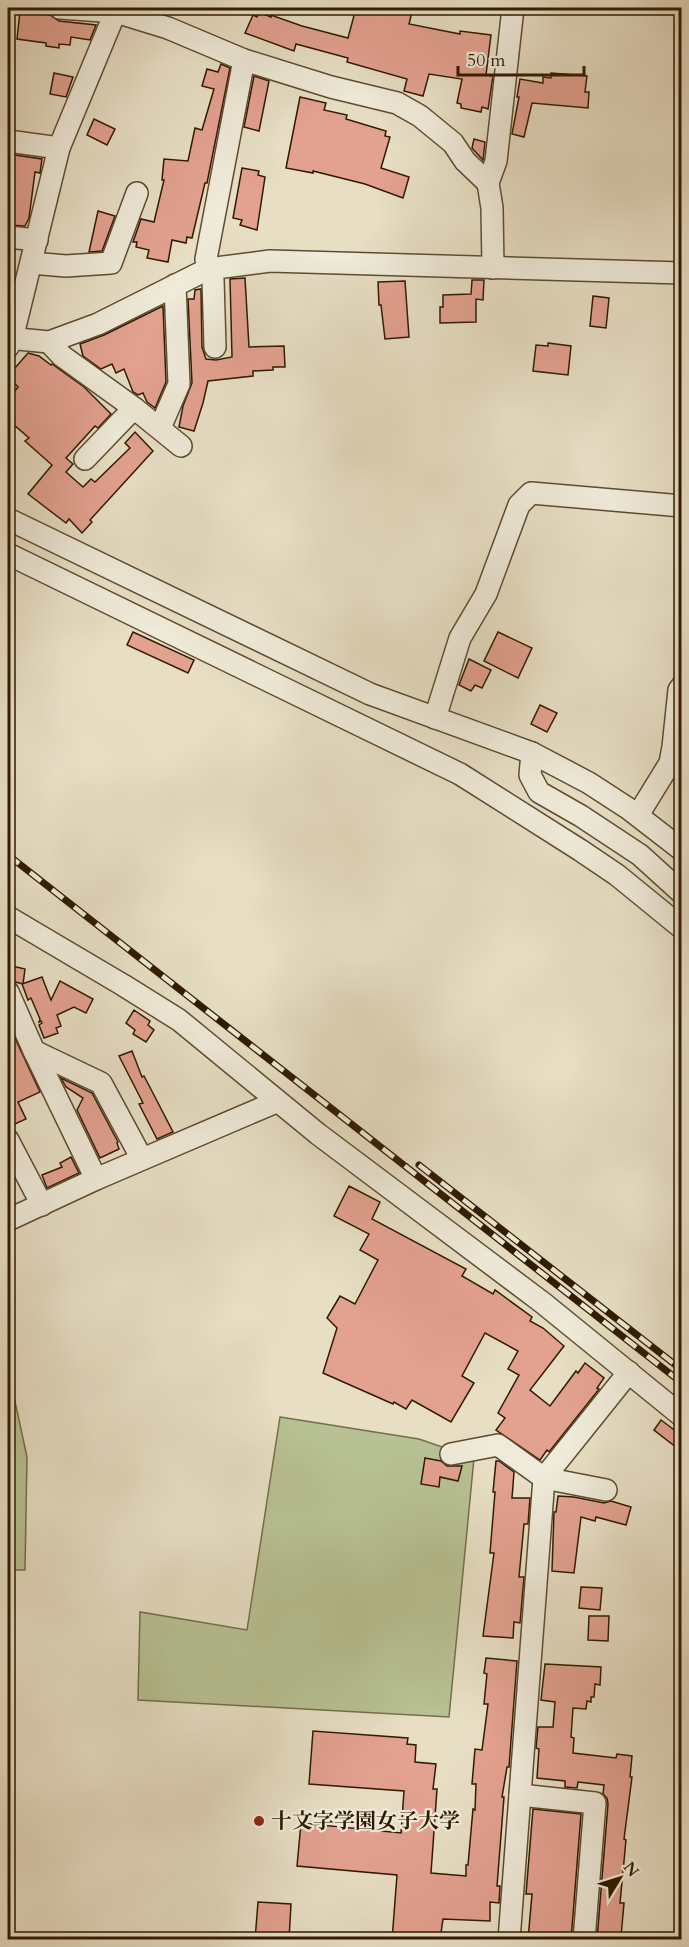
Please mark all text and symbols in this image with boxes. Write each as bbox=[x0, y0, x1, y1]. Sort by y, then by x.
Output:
scale bar bbox=[458, 39, 584, 77]
text: 50 m bbox=[467, 48, 506, 73]
place label: 十文字学園女子大学 bbox=[271, 1807, 460, 1836]
marker: 十文字学園女子大学 bbox=[252, 1814, 266, 1828]
north arrow bbox=[590, 1848, 650, 1908]
text: N bbox=[618, 1857, 644, 1882]

